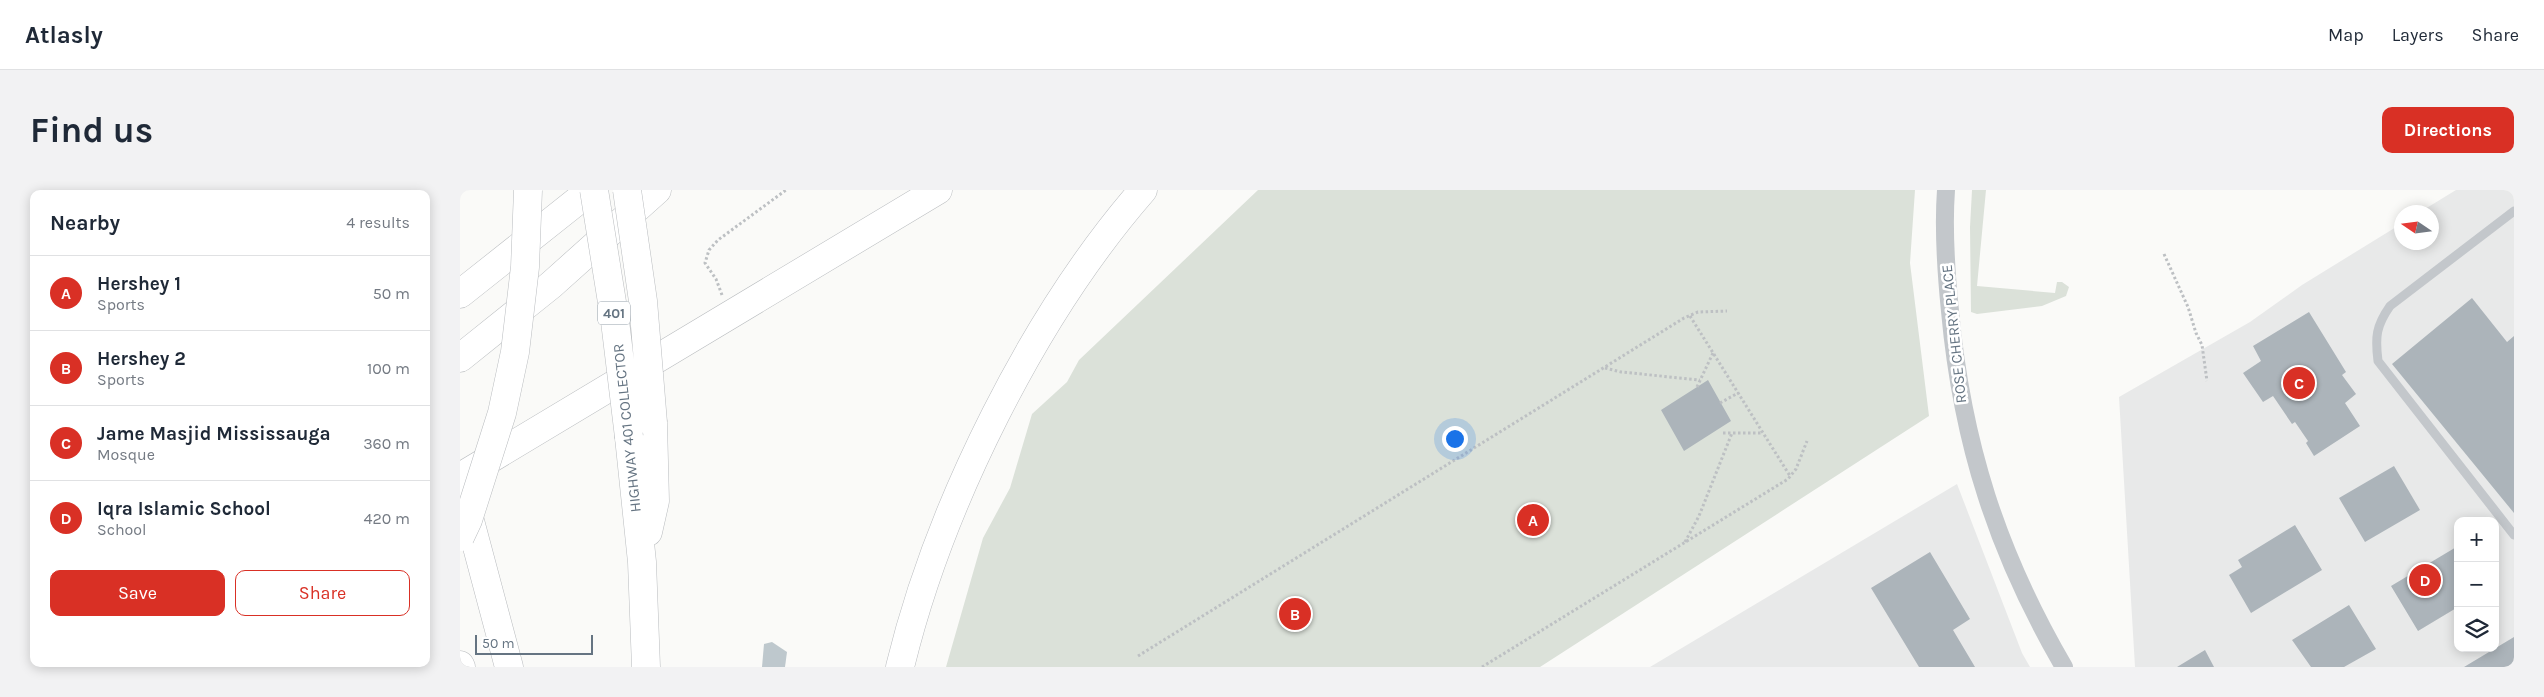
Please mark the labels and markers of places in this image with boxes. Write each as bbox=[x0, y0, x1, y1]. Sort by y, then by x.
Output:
pin: C bbox=[2283, 364, 2315, 402]
pin: A bbox=[1517, 501, 1549, 539]
pin: D bbox=[2409, 561, 2441, 599]
pin: B bbox=[1279, 595, 1311, 633]

